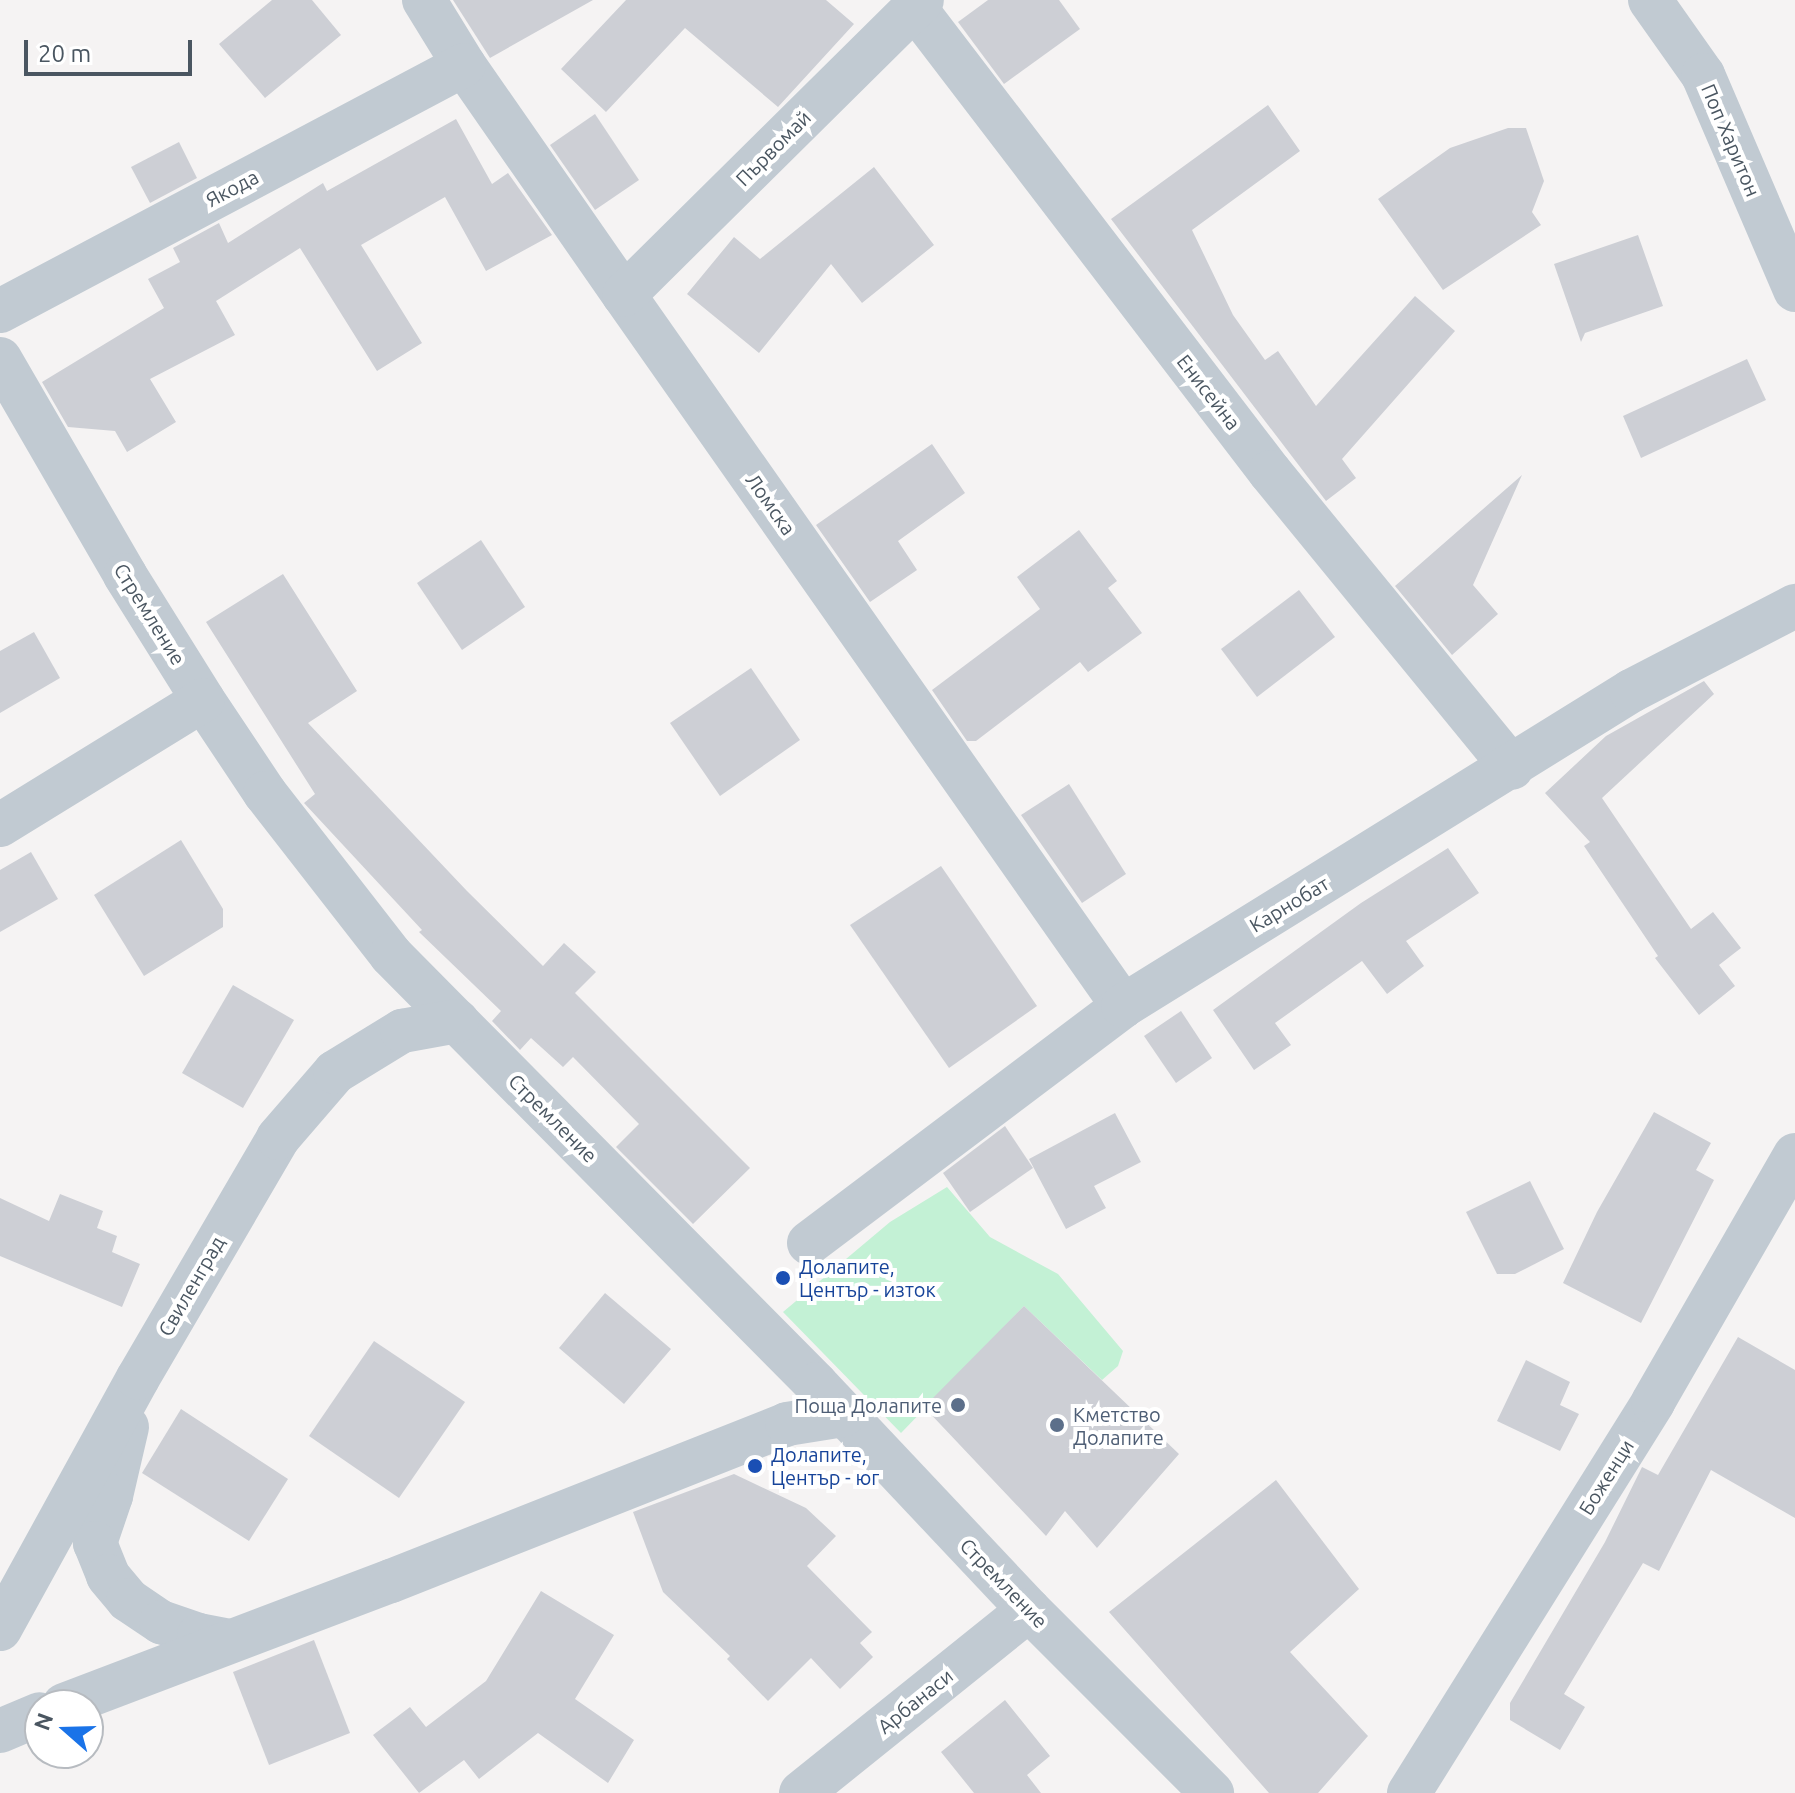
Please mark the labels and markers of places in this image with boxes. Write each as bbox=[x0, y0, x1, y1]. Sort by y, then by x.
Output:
place label: Долапите, Център - изток bbox=[799, 1254, 936, 1301]
marker: Долапите, Център - изток bbox=[774, 1269, 792, 1287]
place label: Поща Долапите bbox=[794, 1393, 942, 1417]
marker: Поща Долапите bbox=[949, 1396, 967, 1414]
place label: Кметство Долапите bbox=[1073, 1402, 1164, 1449]
marker: Кметство Долапите bbox=[1048, 1416, 1066, 1434]
place label: Долапите, Център - юг bbox=[771, 1442, 879, 1489]
marker: Долапите, Център - юг bbox=[746, 1457, 764, 1475]

